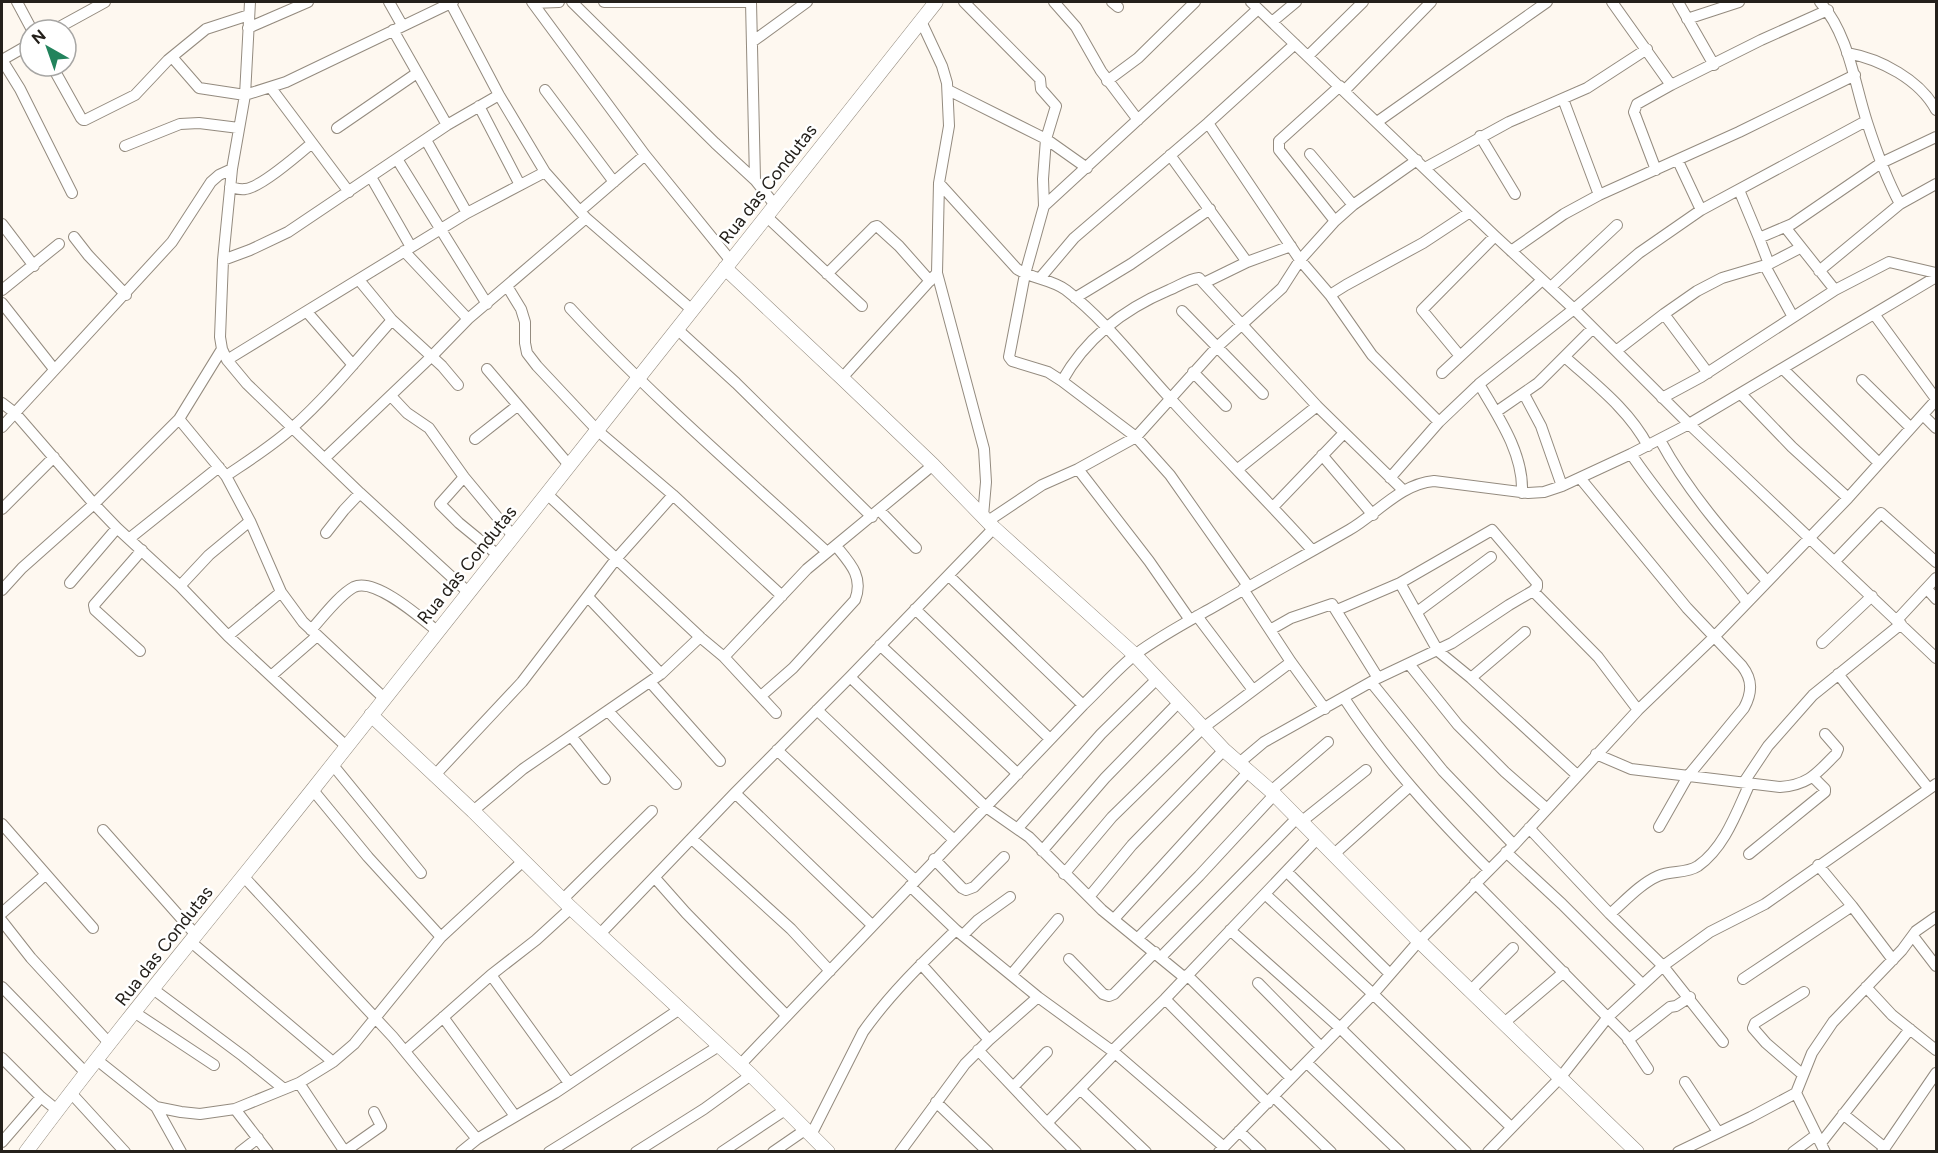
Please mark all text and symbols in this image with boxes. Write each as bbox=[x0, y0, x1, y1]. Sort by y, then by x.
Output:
north arrow bbox=[18, 18, 78, 78]
text: N bbox=[28, 26, 50, 48]
street label: Rua das Condutas bbox=[714, 120, 822, 248]
street label: Rua das Condutas bbox=[413, 501, 521, 629]
street label: Rua das Condutas bbox=[110, 882, 218, 1010]

